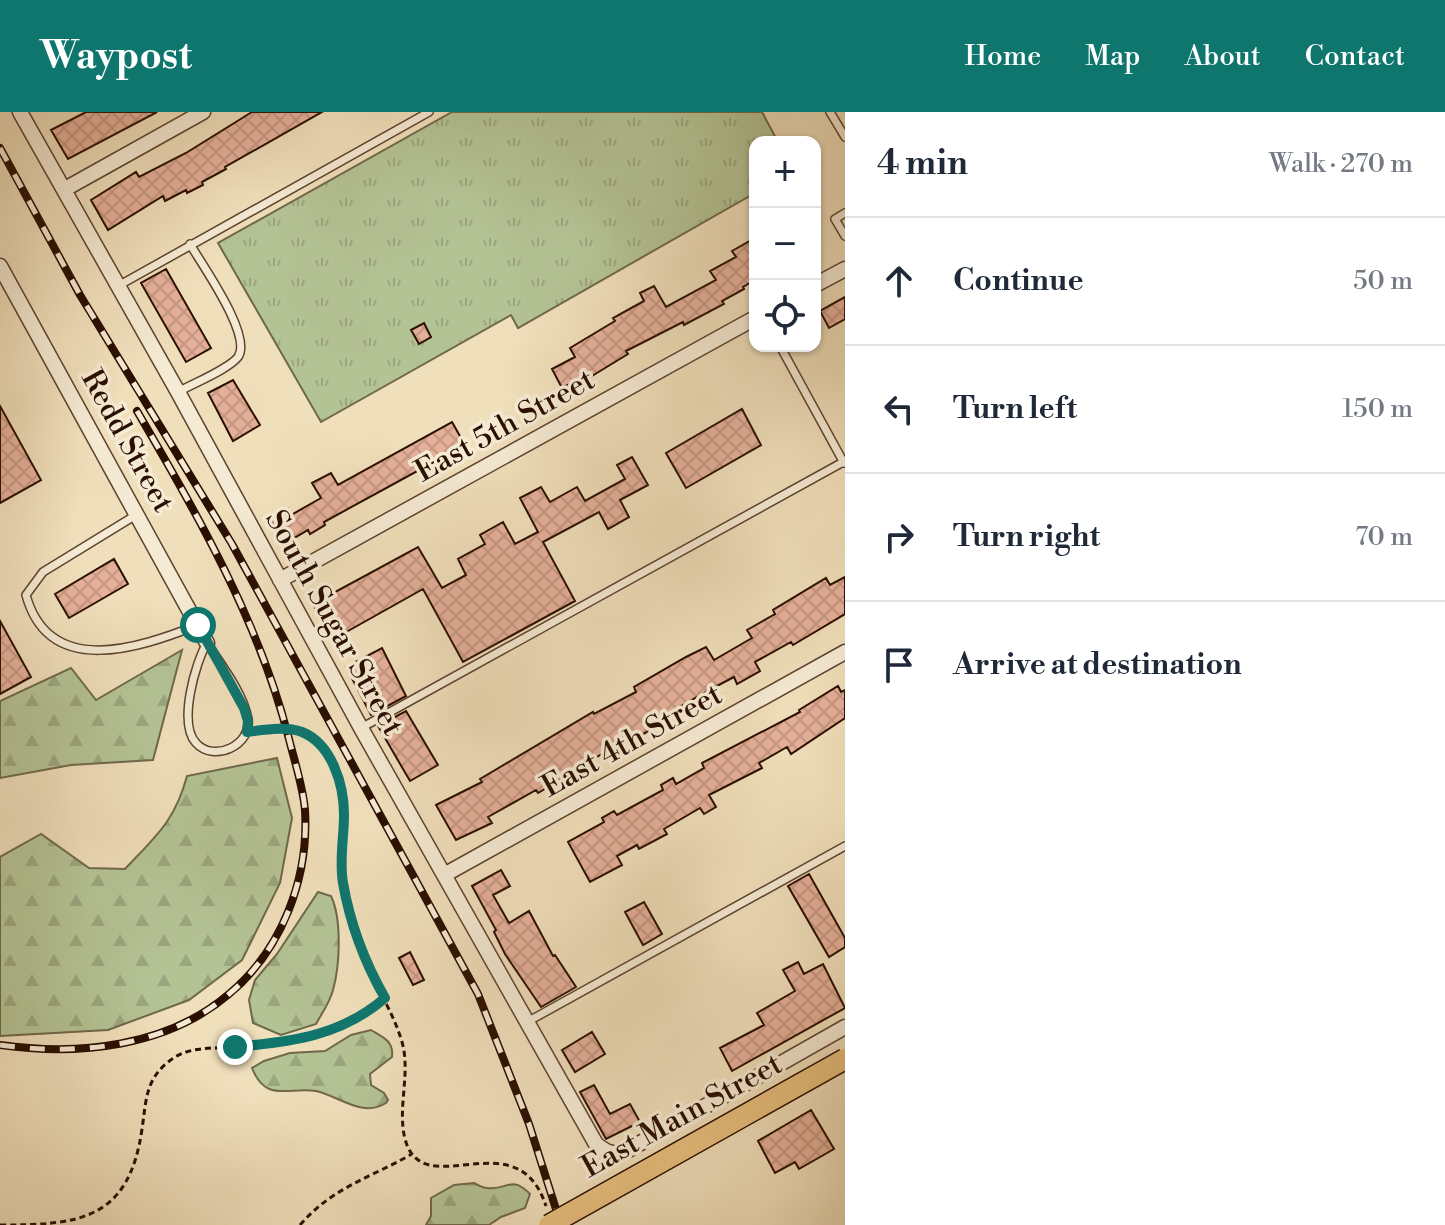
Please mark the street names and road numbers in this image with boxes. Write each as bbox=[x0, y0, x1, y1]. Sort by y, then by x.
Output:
street label: East 5th Street bbox=[409, 361, 602, 491]
street label: Redd Street bbox=[72, 363, 182, 519]
street label: South Sugar Street bbox=[256, 504, 412, 743]
street label: East 4th Street bbox=[535, 676, 729, 806]
street label: East Main Street bbox=[575, 1045, 789, 1187]

